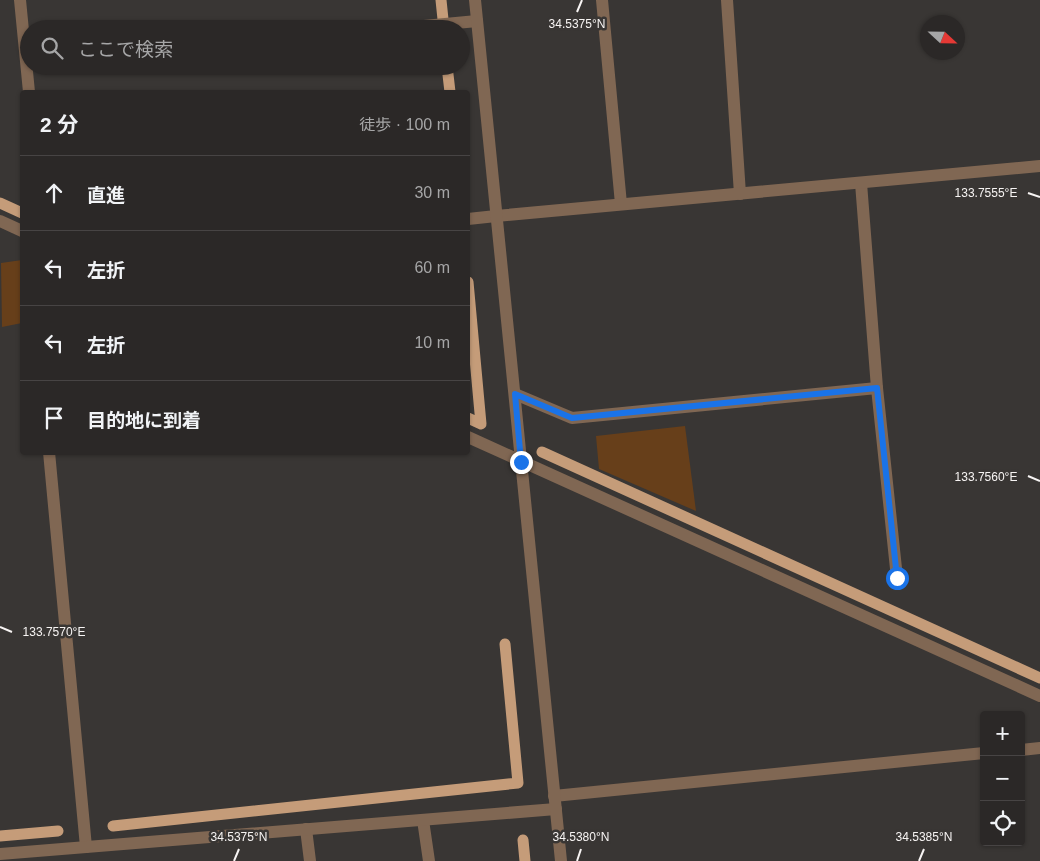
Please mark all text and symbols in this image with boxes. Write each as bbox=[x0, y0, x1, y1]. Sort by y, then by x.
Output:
north arrow bbox=[920, 15, 965, 60]
text: 34.5375°N bbox=[549, 17, 605, 31]
search box bbox=[20, 20, 470, 75]
icon: search bbox=[38, 34, 66, 62]
text: ここで検索 bbox=[78, 39, 173, 60]
text: 2 分 bbox=[40, 113, 79, 136]
text: 徒歩 · 100 m bbox=[359, 116, 450, 133]
icon: ahead bbox=[40, 179, 68, 207]
text: 30 m bbox=[414, 184, 450, 201]
text: 直進 bbox=[87, 185, 125, 206]
text: 133.7555°E bbox=[955, 186, 1017, 200]
icon: left bbox=[40, 254, 68, 282]
text: 60 m bbox=[414, 259, 450, 276]
text: 左折 bbox=[87, 260, 125, 281]
icon: left bbox=[40, 329, 68, 357]
text: 10 m bbox=[414, 334, 450, 351]
text: 左折 bbox=[87, 335, 125, 356]
icon: arrive bbox=[40, 404, 68, 432]
text: 目的地に到着 bbox=[87, 410, 201, 431]
route end bbox=[510, 451, 533, 474]
text: 133.7560°E bbox=[955, 470, 1017, 484]
route start bbox=[886, 567, 909, 590]
text: 133.7570°E bbox=[23, 625, 85, 639]
map controls bbox=[980, 711, 1025, 846]
button: + bbox=[980, 711, 1025, 756]
button: − bbox=[980, 756, 1025, 801]
button: locate bbox=[980, 801, 1025, 846]
text: 34.5375°N bbox=[211, 830, 267, 844]
text: 34.5380°N bbox=[553, 830, 609, 844]
text: 34.5385°N bbox=[896, 830, 952, 844]

